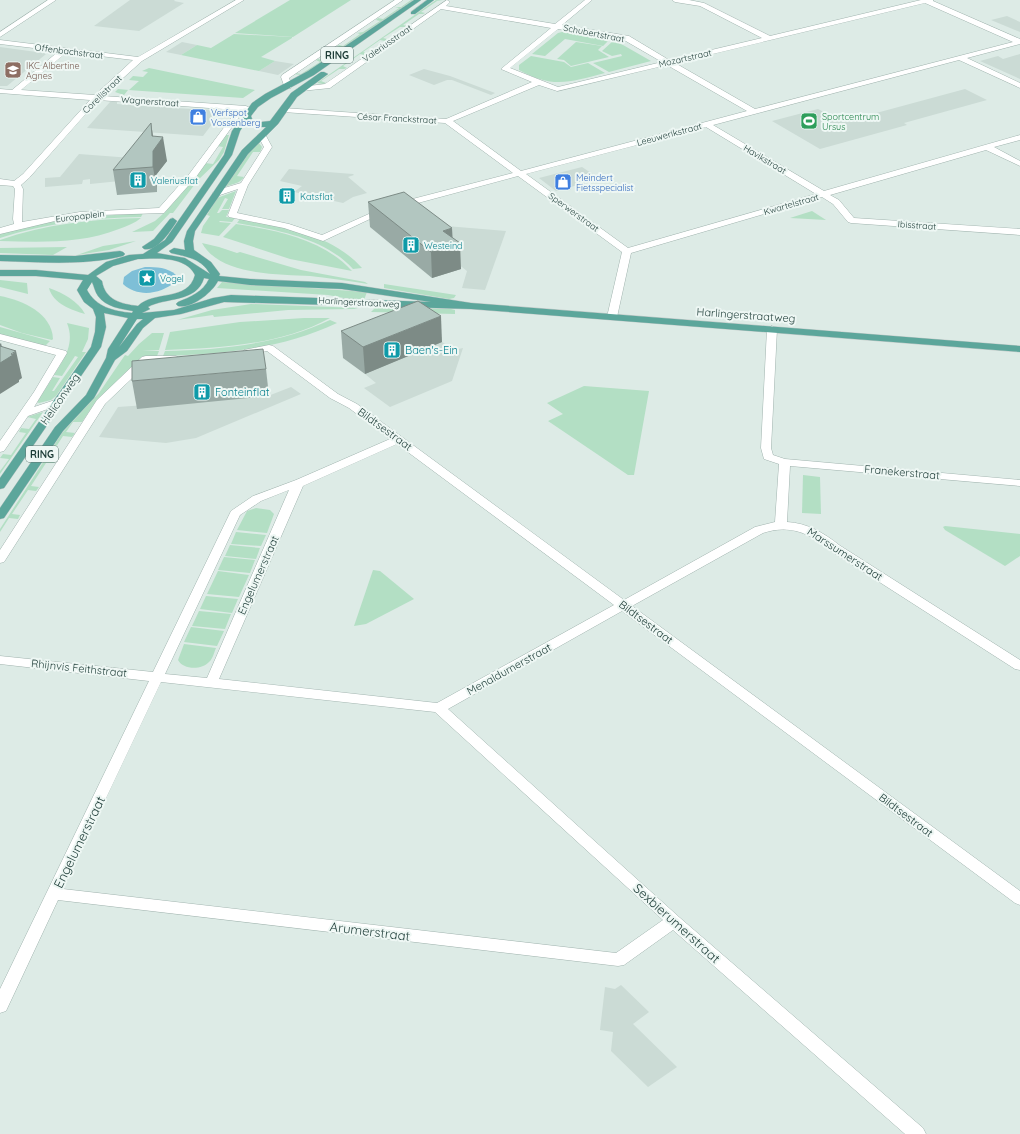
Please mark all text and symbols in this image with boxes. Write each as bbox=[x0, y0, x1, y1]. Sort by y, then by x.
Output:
street label: Valeriusstraat bbox=[360, 22, 414, 64]
street label: Schubertstraat bbox=[563, 22, 625, 44]
street label: Offenbachstraat bbox=[34, 41, 104, 61]
road number: RING bbox=[321, 47, 353, 63]
street label: Mozartstraat bbox=[657, 47, 713, 69]
school or university icon: IKC Albertine Agnes bbox=[3, 60, 23, 80]
place label: IKC Albertine Agnes bbox=[26, 60, 80, 81]
street label: Corellistraat bbox=[80, 73, 124, 115]
street label: Wagnerstraat bbox=[121, 93, 179, 109]
shop icon: Verfspot Vossenberg bbox=[188, 107, 208, 127]
place label: Verfspot Vossenberg bbox=[211, 107, 260, 128]
street label: César Franckstraat bbox=[357, 110, 437, 126]
sports icon: Sportcentrum Ursus bbox=[799, 111, 819, 131]
place label: Sportcentrum Ursus bbox=[822, 111, 879, 132]
street label: Leeuwerikstraat bbox=[635, 120, 703, 148]
street label: Havikstraat bbox=[742, 142, 788, 176]
building icon: Valeriusflat bbox=[128, 170, 148, 190]
shop icon: Meindert Fietsspecialist bbox=[553, 172, 573, 192]
place label: Meindert Fietsspecialist bbox=[576, 172, 634, 193]
place label: Valeriusflat bbox=[151, 175, 198, 186]
building icon: Katsflat bbox=[277, 186, 297, 206]
street label: Sperwerstraat bbox=[547, 190, 601, 234]
place label: Katsflat bbox=[300, 191, 333, 202]
street label: Kwartelstraat bbox=[762, 191, 820, 217]
street label: Europaplein bbox=[55, 208, 105, 224]
street label: Ibisstraat bbox=[897, 218, 937, 232]
building icon: Westeind bbox=[401, 235, 421, 255]
place label: Westeind bbox=[424, 240, 463, 251]
place icon: Vogel bbox=[137, 268, 157, 288]
place label: Vogel bbox=[160, 273, 184, 284]
street label: Harlingerstraatweg bbox=[318, 294, 400, 310]
street label: Harlingerstraatweg bbox=[696, 305, 796, 325]
building icon: Baen's-Ein bbox=[382, 340, 402, 360]
place label: Baen's-Ein bbox=[405, 343, 458, 357]
street label: Heliconweg bbox=[37, 371, 83, 427]
building icon: Fonteinflat bbox=[192, 382, 212, 402]
place label: Fonteinflat bbox=[215, 385, 270, 399]
street label: Bildtsestraat bbox=[355, 405, 415, 454]
road number: RING bbox=[26, 446, 58, 462]
street label: Franekerstraat bbox=[864, 462, 941, 482]
street label: Marssumerstraat bbox=[805, 524, 886, 584]
street label: Engelumerstraat bbox=[234, 533, 282, 617]
street label: Bildtsestraat bbox=[616, 597, 676, 647]
street label: Menaldumerstraat bbox=[464, 640, 554, 698]
street label: Rhijnvis Feithstraat bbox=[30, 656, 128, 680]
street label: Bildtsestraat bbox=[876, 790, 936, 840]
street label: Engelumerstraat bbox=[50, 793, 108, 891]
street label: Sexbierumerstraat bbox=[630, 880, 724, 966]
street label: Arumerstraat bbox=[329, 918, 411, 944]

